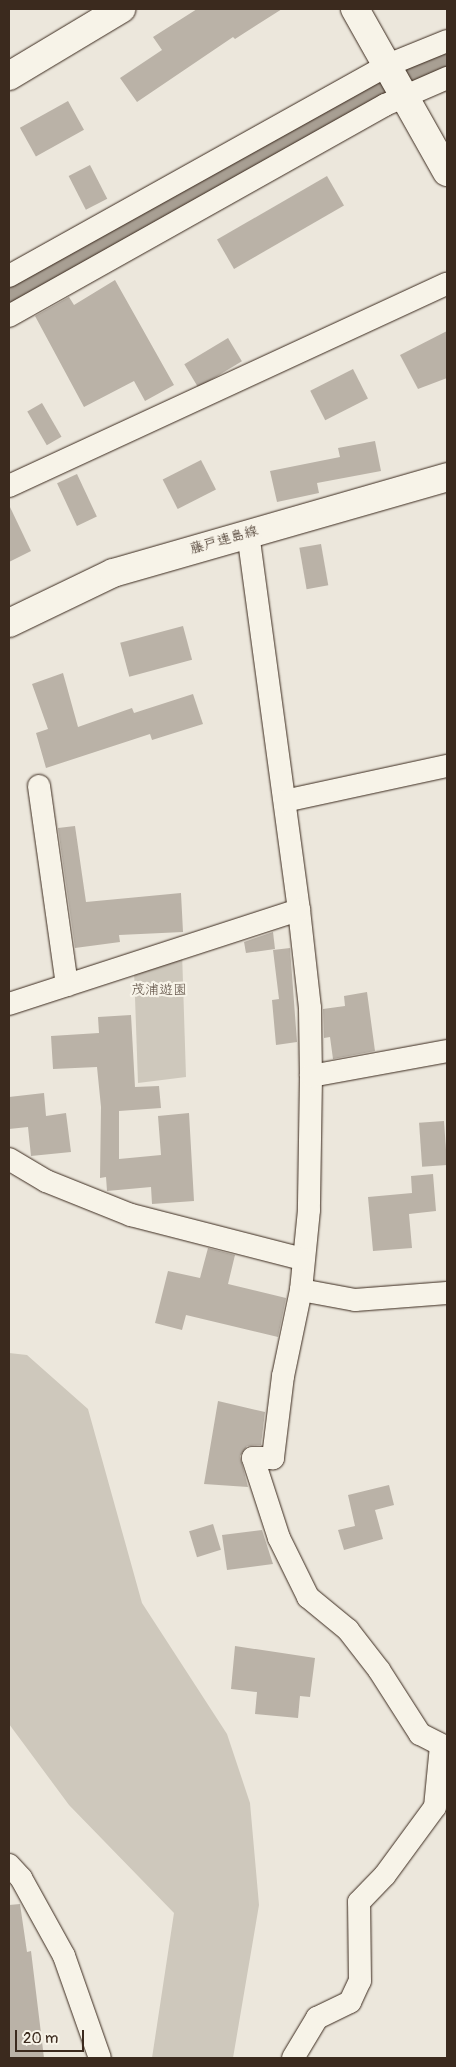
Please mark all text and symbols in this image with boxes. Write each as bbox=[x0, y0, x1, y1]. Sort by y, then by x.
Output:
street label: 藤戸連島線 bbox=[188, 522, 260, 558]
park label: 茂浦遊園 bbox=[131, 982, 187, 998]
scale bar bbox=[18, 2020, 86, 2052]
text: 20 m bbox=[23, 2029, 58, 2048]

